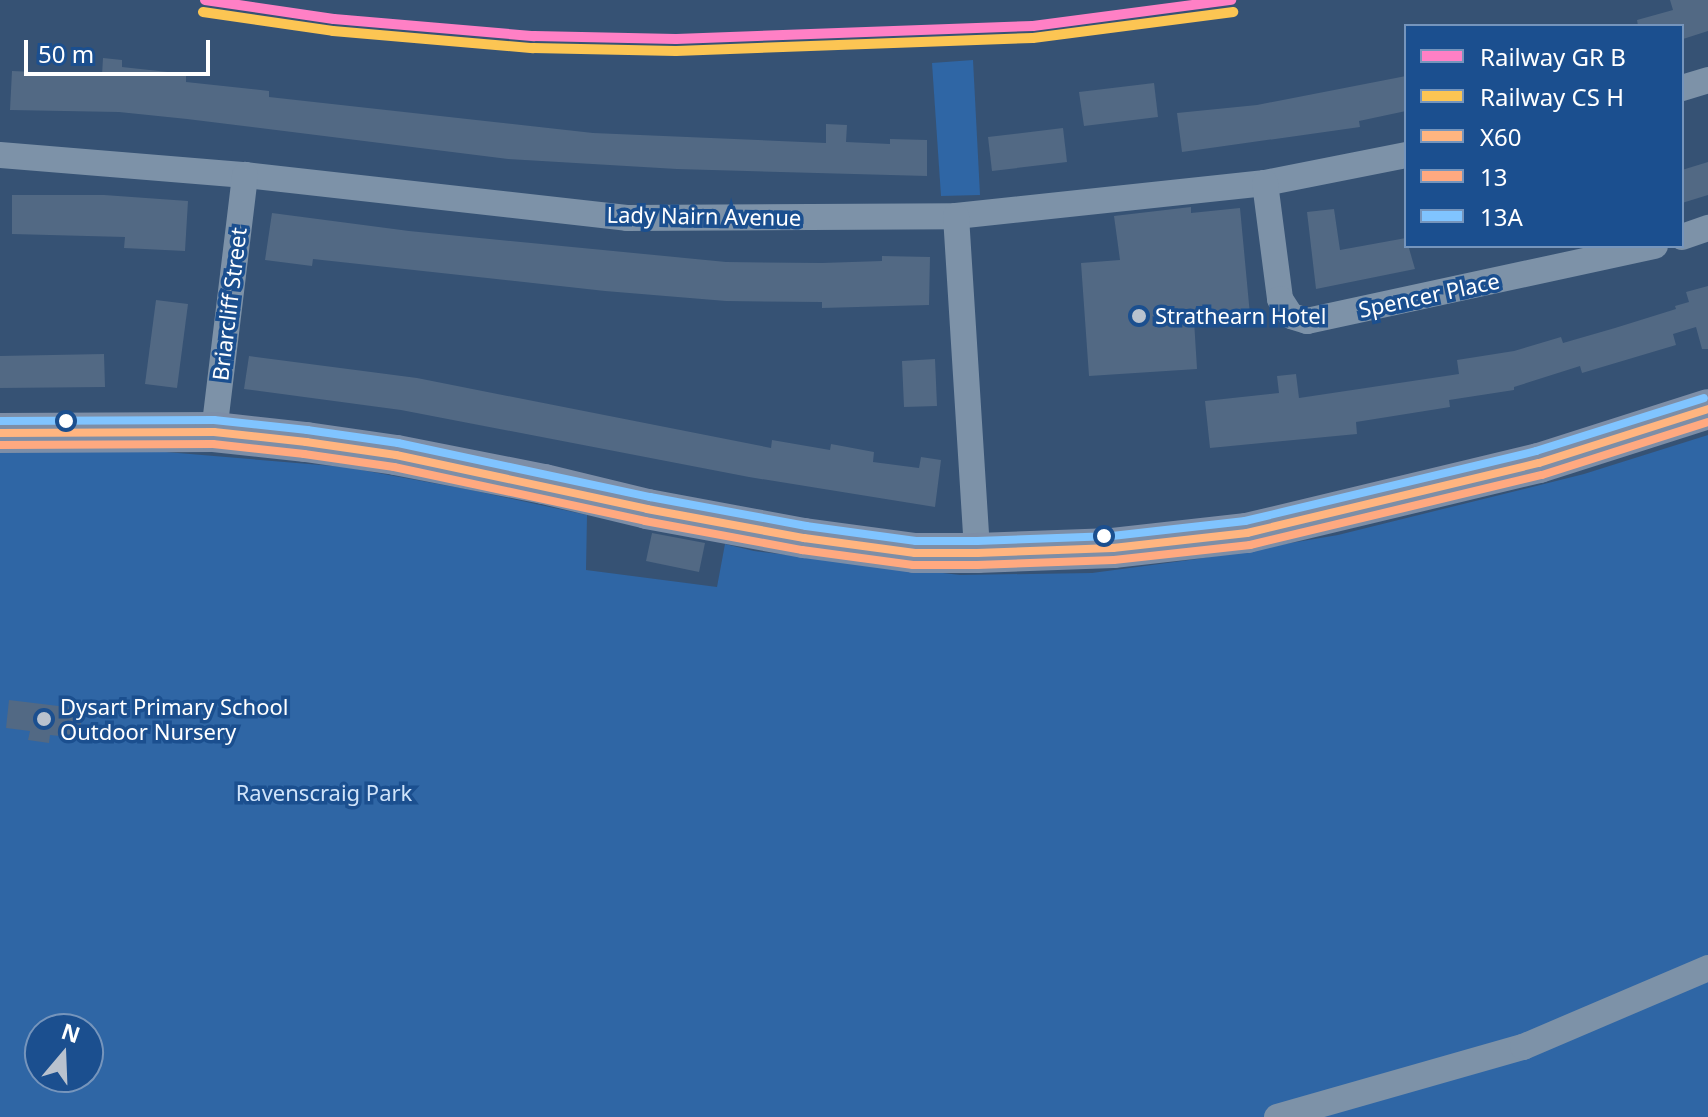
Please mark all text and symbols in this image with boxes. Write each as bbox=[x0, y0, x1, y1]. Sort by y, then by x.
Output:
scale bar bbox=[28, 24, 214, 74]
legend bbox=[1404, 24, 1684, 248]
text: 50 m bbox=[38, 37, 94, 70]
text: Railway GR B bbox=[1480, 40, 1626, 73]
text: Railway CS H bbox=[1480, 80, 1624, 113]
text: X60 bbox=[1480, 120, 1522, 153]
text: 13 bbox=[1480, 160, 1507, 193]
text: 13A bbox=[1480, 200, 1523, 233]
street label: Lady Nairn Avenue bbox=[606, 201, 802, 231]
street label: Briarcliff Street bbox=[206, 226, 252, 382]
street label: Spencer Place bbox=[1356, 267, 1502, 323]
place label: Strathearn Hotel bbox=[1155, 303, 1326, 329]
marker: Strathearn Hotel bbox=[1130, 307, 1148, 325]
unlabelled marker bbox=[58, 413, 74, 429]
unlabelled marker bbox=[1096, 528, 1112, 544]
place label: Dysart Primary School Outdoor Nursery bbox=[60, 693, 288, 744]
marker: Dysart Primary School Outdoor Nursery bbox=[35, 710, 53, 728]
park label: Ravenscraig Park bbox=[236, 780, 412, 806]
north arrow bbox=[24, 1013, 104, 1093]
text: N bbox=[58, 1015, 84, 1049]

